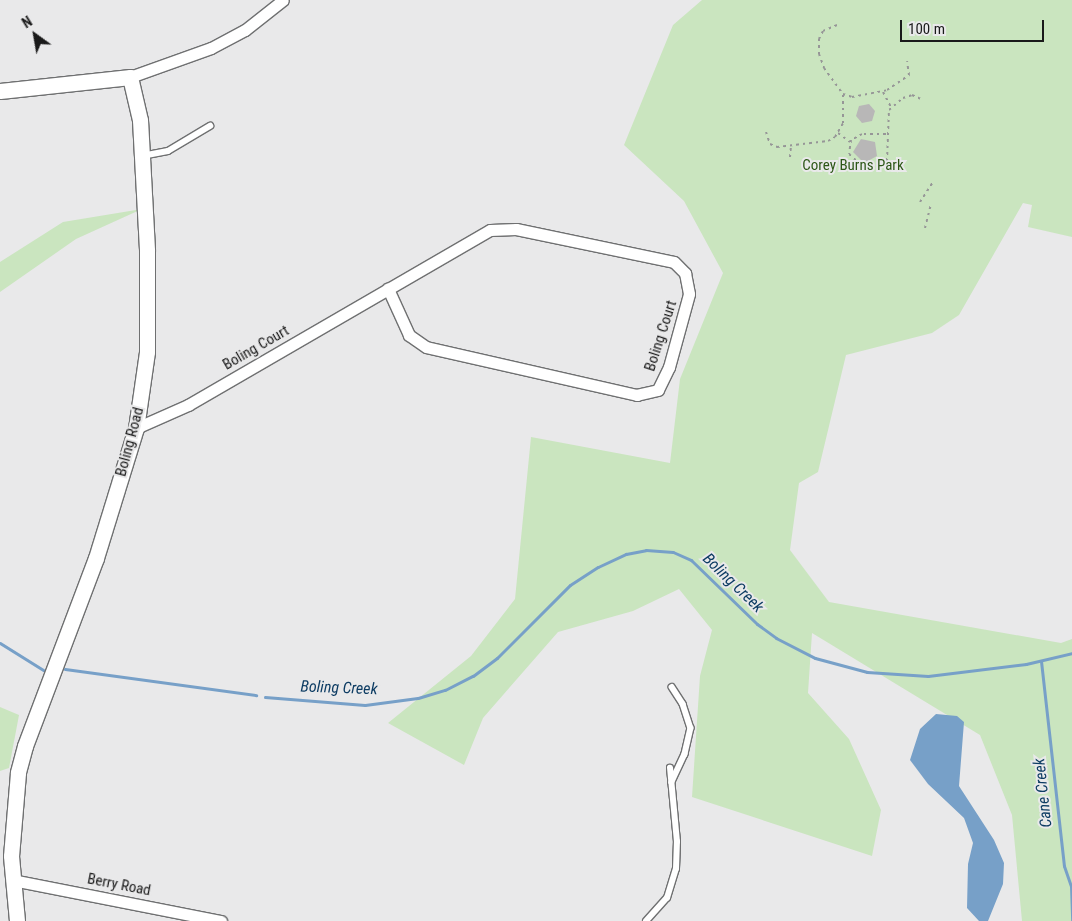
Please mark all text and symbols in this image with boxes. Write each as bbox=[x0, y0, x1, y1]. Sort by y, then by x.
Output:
north arrow bbox=[10, 10, 60, 60]
scale bar bbox=[902, 10, 1046, 42]
text: N bbox=[19, 13, 35, 31]
text: 100 m bbox=[908, 20, 945, 38]
park label: Corey Burns Park bbox=[802, 157, 904, 175]
street label: Boling Court bbox=[641, 298, 681, 374]
street label: Boling Court bbox=[220, 322, 292, 374]
street label: Boling Road bbox=[112, 405, 148, 479]
water label: Boling Creek bbox=[699, 549, 767, 617]
water label: Boling Creek bbox=[300, 677, 378, 699]
water label: Cane Creek bbox=[1030, 757, 1056, 829]
street label: Berry Road bbox=[86, 870, 152, 900]

